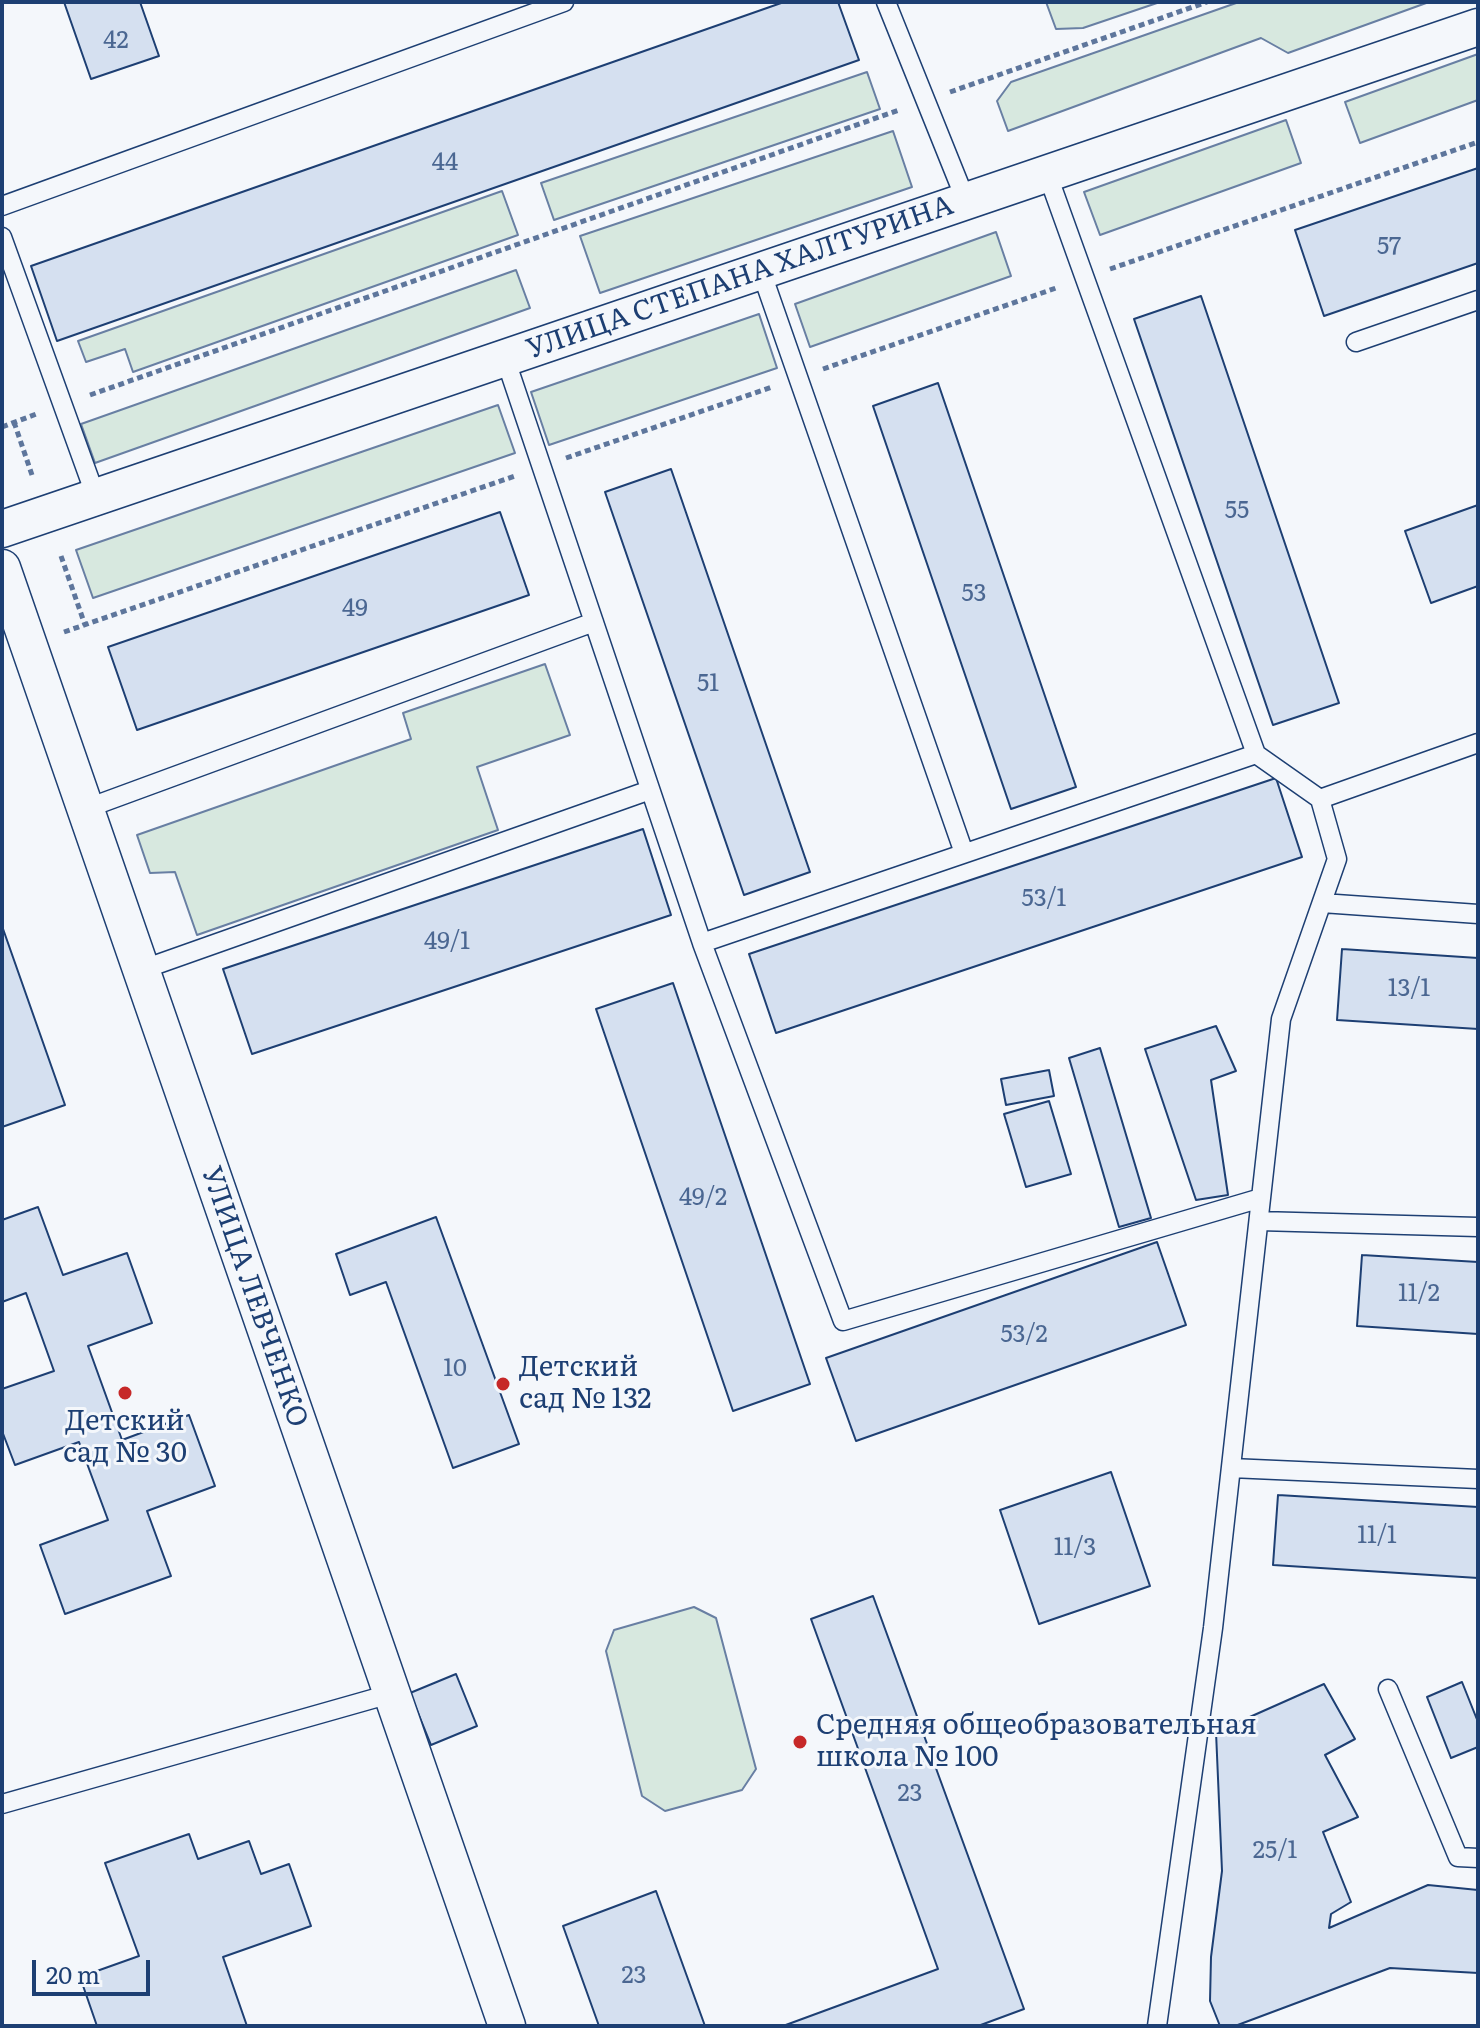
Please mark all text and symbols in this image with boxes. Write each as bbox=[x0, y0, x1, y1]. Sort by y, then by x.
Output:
house number: 42 bbox=[103, 27, 129, 55]
house number: 44 bbox=[432, 149, 458, 177]
street label: УЛИЦА СТЕПАНА ХАЛТУРИНА bbox=[522, 189, 958, 367]
house number: 57 bbox=[1377, 233, 1401, 261]
house number: 55 bbox=[1225, 497, 1249, 525]
house number: 53 bbox=[961, 580, 987, 608]
house number: 49 bbox=[342, 595, 368, 623]
house number: 51 bbox=[697, 670, 719, 698]
house number: 53/1 bbox=[1022, 885, 1066, 913]
house number: 49/1 bbox=[424, 928, 470, 956]
house number: 13/1 bbox=[1388, 975, 1430, 1003]
street label: УЛИЦА ЛЕВЧЕНКО bbox=[194, 1162, 314, 1432]
house number: 49/2 bbox=[679, 1184, 727, 1212]
house number: 11/2 bbox=[1398, 1280, 1440, 1308]
house number: 53/2 bbox=[1000, 1321, 1048, 1349]
place label: Детский сад № 132 bbox=[519, 1351, 651, 1417]
house number: 10 bbox=[443, 1355, 467, 1383]
marker: Детский сад № 132 bbox=[494, 1375, 512, 1393]
marker: Детский сад № 30 bbox=[116, 1384, 134, 1402]
place label: Детский сад № 30 bbox=[63, 1405, 187, 1471]
house number: 11/1 bbox=[1357, 1522, 1397, 1550]
house number: 11/3 bbox=[1054, 1534, 1096, 1562]
place label: Средняя общеобразовательная школа № 100 bbox=[816, 1709, 1257, 1775]
marker: Средняя общеобразовательная школа № 100 bbox=[791, 1733, 809, 1751]
house number: 23 bbox=[897, 1780, 923, 1808]
house number: 25/1 bbox=[1253, 1837, 1297, 1865]
scale bar bbox=[36, 1944, 154, 1994]
text: 20 m bbox=[46, 1956, 100, 1991]
house number: 23 bbox=[621, 1962, 647, 1990]

